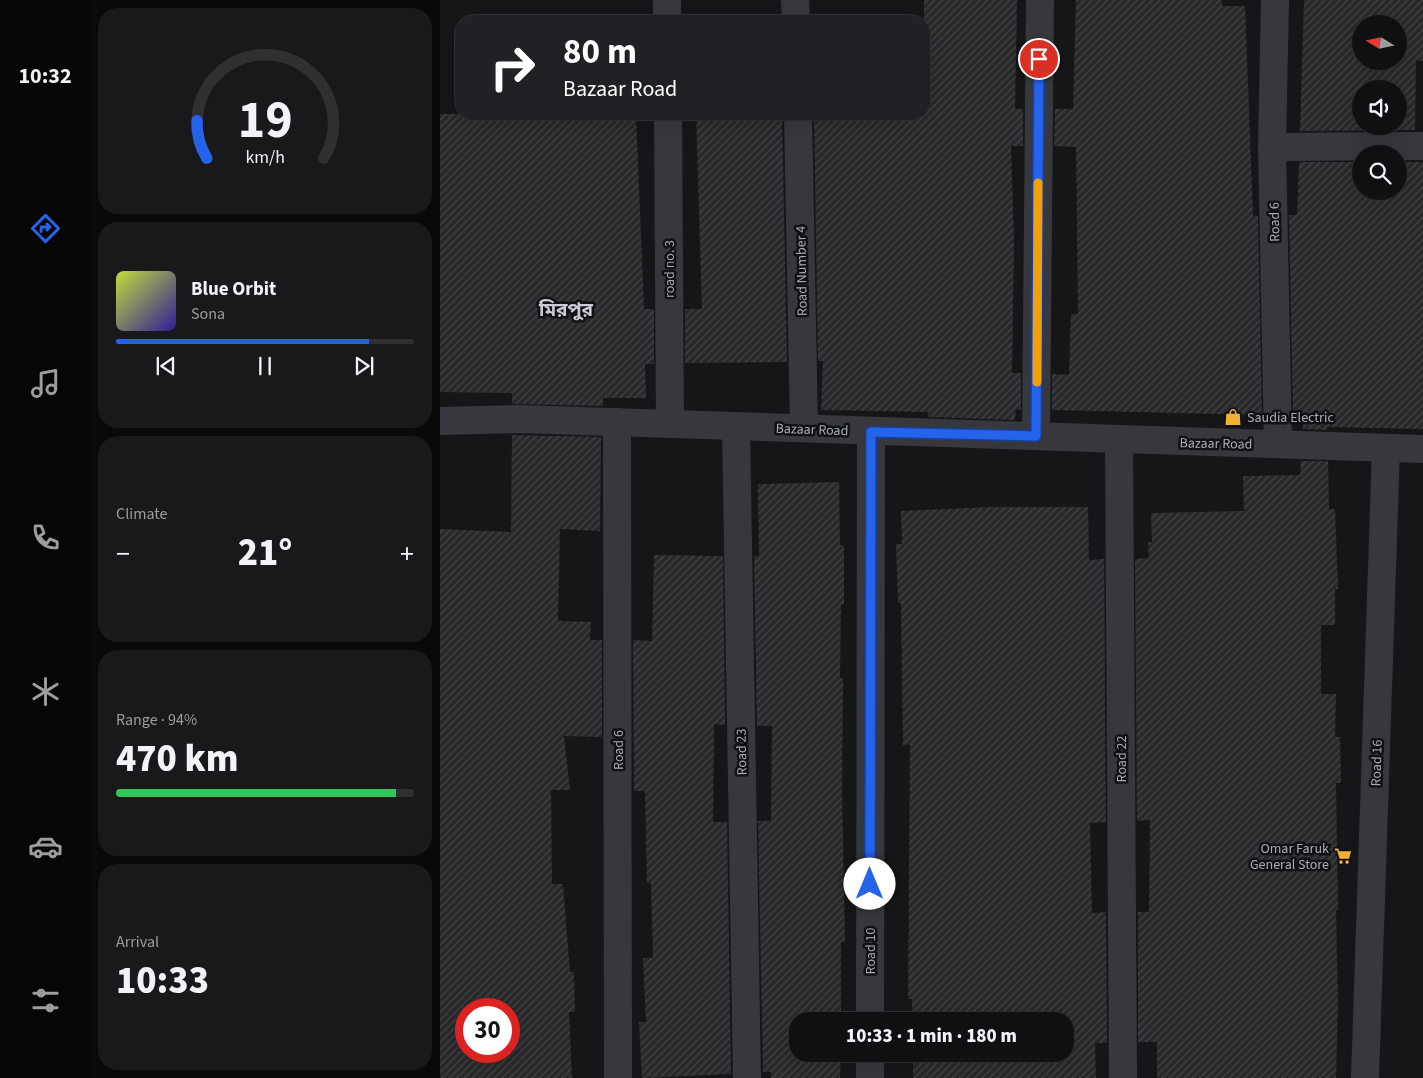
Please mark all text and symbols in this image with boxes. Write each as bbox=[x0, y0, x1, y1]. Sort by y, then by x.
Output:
north arrow bbox=[1352, 15, 1408, 70]
map controls bbox=[1352, 15, 1407, 200]
text: 80 m bbox=[563, 27, 637, 77]
icon: right bbox=[480, 35, 545, 100]
pin bbox=[1018, 38, 1060, 80]
icon: arrive bbox=[1025, 45, 1053, 73]
text: 10:32 bbox=[18, 60, 72, 92]
text: Bazaar Road bbox=[563, 73, 677, 105]
button: sound bbox=[1352, 80, 1407, 135]
text: 19 bbox=[238, 84, 292, 158]
text: km/h bbox=[245, 145, 285, 170]
button: search bbox=[1352, 145, 1407, 200]
street label: Road 6 bbox=[1265, 202, 1285, 242]
icon: directions bbox=[28, 211, 63, 246]
street label: Road Number 4 bbox=[791, 226, 813, 316]
street label: road no. 3 bbox=[660, 240, 680, 298]
text: Blue Orbit bbox=[191, 276, 276, 303]
district label: মিরপুর bbox=[538, 297, 594, 324]
text: Sona bbox=[191, 303, 225, 325]
icon: previous bbox=[152, 352, 180, 380]
icon: pause bbox=[251, 352, 279, 380]
icon: next bbox=[350, 352, 378, 380]
icon: music bbox=[28, 366, 63, 401]
shop icon: Saudia Electric bbox=[1223, 407, 1243, 427]
place label: Saudia Electric bbox=[1247, 408, 1334, 428]
street label: Bazaar Road bbox=[775, 419, 849, 441]
street label: Bazaar Road bbox=[1179, 433, 1253, 455]
text: Climate bbox=[116, 503, 167, 525]
icon: phone bbox=[28, 520, 63, 555]
text: 21° bbox=[238, 526, 292, 580]
text: − bbox=[116, 534, 130, 574]
text: + bbox=[400, 534, 414, 574]
icon: climate bbox=[28, 674, 63, 709]
text: Range · 94% bbox=[116, 709, 197, 731]
street label: Road 23 bbox=[732, 728, 752, 776]
street label: Road 6 bbox=[609, 730, 629, 770]
text: 470 km bbox=[116, 732, 238, 786]
street label: Road 22 bbox=[1112, 736, 1132, 782]
street label: Road 16 bbox=[1366, 739, 1388, 787]
icon: car bbox=[28, 829, 63, 864]
place label: Omar Faruk General Store bbox=[1250, 839, 1329, 875]
supermarket icon: Omar Faruk General Store bbox=[1333, 846, 1353, 866]
position arrow bbox=[843, 857, 895, 909]
street label: Road 10 bbox=[861, 928, 881, 974]
text: Arrival bbox=[116, 931, 159, 953]
text: 10:33 bbox=[116, 954, 209, 1008]
icon: filters bbox=[28, 983, 63, 1018]
speed limit sign: 30 bbox=[455, 998, 520, 1063]
text: 10:33 · 1 min · 180 m bbox=[846, 1023, 1017, 1050]

